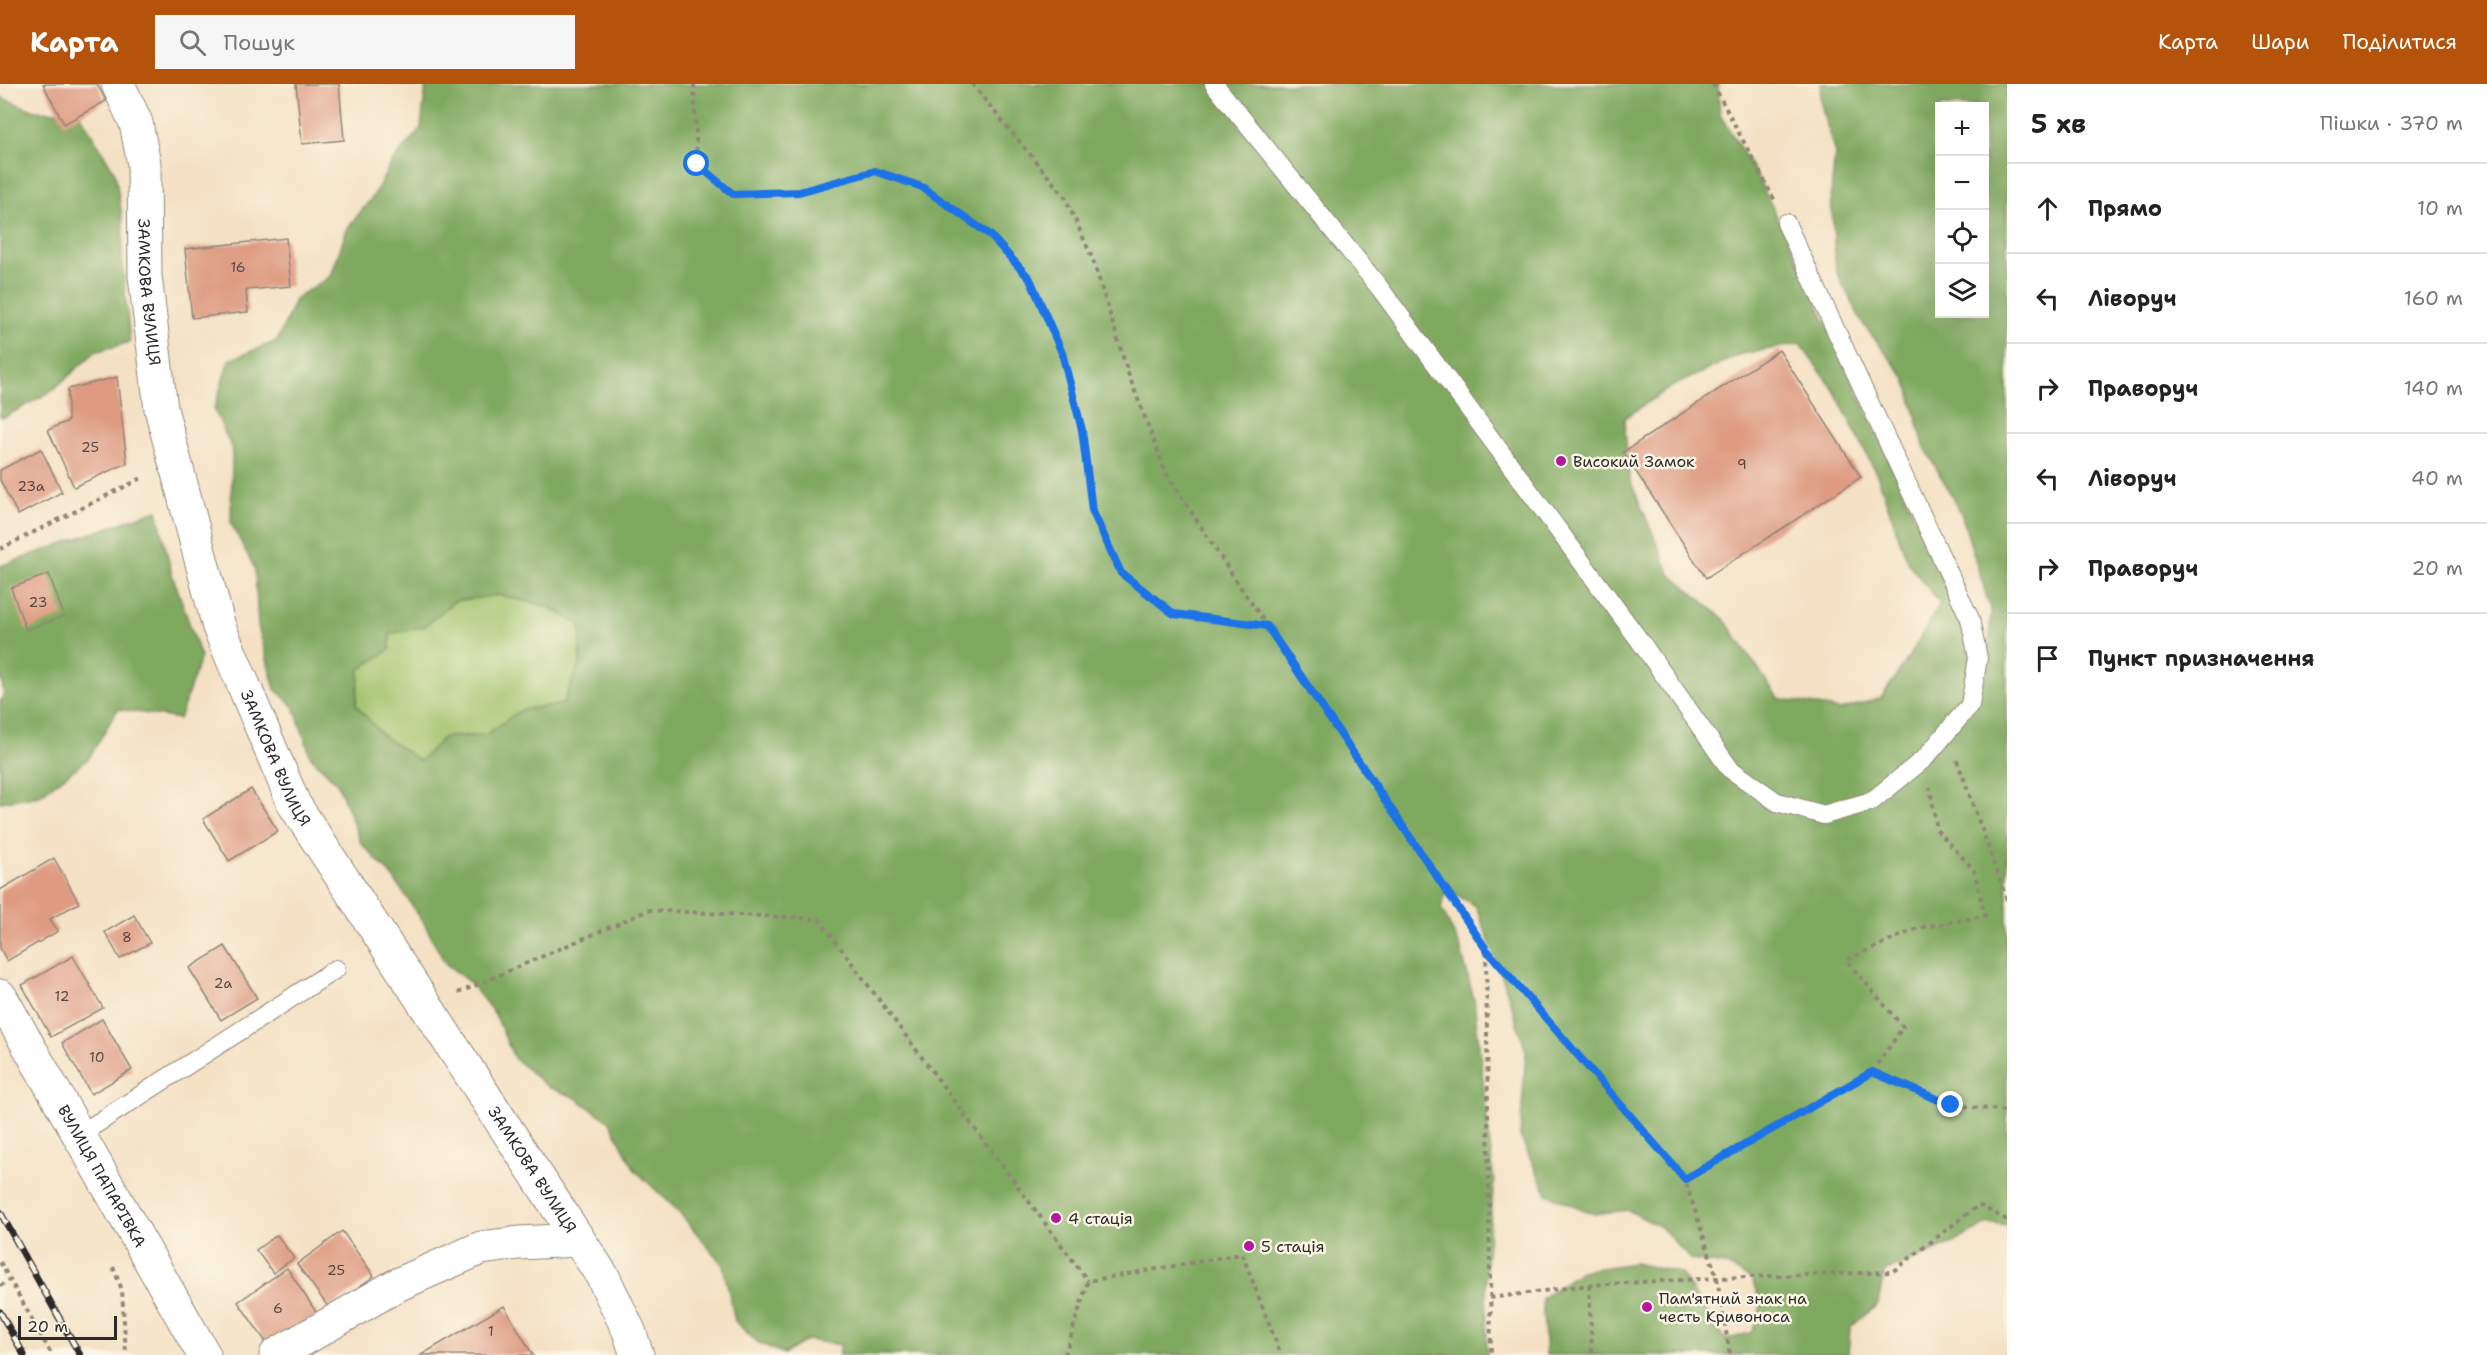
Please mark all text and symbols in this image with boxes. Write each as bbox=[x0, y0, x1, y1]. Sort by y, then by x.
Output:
search box bbox=[155, 15, 575, 69]
text: Карта bbox=[30, 23, 119, 61]
icon: search bbox=[176, 26, 209, 59]
text: Пошук bbox=[224, 28, 295, 57]
text: Карта bbox=[2158, 28, 2218, 56]
text: Шари bbox=[2251, 28, 2309, 56]
text: Поділитися bbox=[2342, 28, 2457, 56]
map controls bbox=[1935, 102, 1989, 318]
button: + bbox=[1935, 102, 1989, 156]
text: 5 хв bbox=[2031, 106, 2086, 141]
text: Пішки · 370 m bbox=[2320, 110, 2463, 136]
route start bbox=[683, 150, 709, 176]
button: − bbox=[1935, 156, 1989, 210]
icon: ahead bbox=[2031, 192, 2064, 225]
text: Прямо bbox=[2088, 194, 2162, 223]
text: 10 m bbox=[2417, 195, 2463, 221]
button: locate bbox=[1935, 210, 1989, 264]
street label: ЗАМКОВА ВУЛИЦЯ bbox=[133, 219, 166, 367]
house number: 16 bbox=[230, 258, 246, 276]
button: layers bbox=[1935, 264, 1989, 318]
icon: left bbox=[2031, 282, 2064, 315]
text: Ліворуч bbox=[2088, 284, 2176, 313]
text: 160 m bbox=[2404, 285, 2463, 311]
icon: right bbox=[2031, 372, 2064, 405]
text: Праворуч bbox=[2088, 374, 2198, 403]
text: 140 m bbox=[2404, 375, 2463, 401]
house number: 25 bbox=[81, 438, 99, 456]
place label: Високий Замок bbox=[1573, 451, 1695, 472]
marker: Високий Замок bbox=[1554, 454, 1568, 468]
house number: 9 bbox=[1737, 455, 1747, 473]
icon: left bbox=[2031, 462, 2064, 495]
text: Ліворуч bbox=[2088, 464, 2176, 493]
text: 40 m bbox=[2411, 465, 2463, 491]
house number: 23а bbox=[17, 477, 45, 495]
icon: right bbox=[2031, 552, 2064, 585]
text: Праворуч bbox=[2088, 554, 2198, 583]
text: 20 m bbox=[2412, 555, 2463, 581]
house number: 23 bbox=[29, 593, 47, 611]
icon: arrive bbox=[2031, 642, 2064, 675]
text: Пункт призначення bbox=[2088, 644, 2315, 673]
street label: ЗАМКОВА ВУЛИЦЯ bbox=[236, 687, 316, 830]
house number: 8 bbox=[122, 928, 132, 946]
house number: 2а bbox=[214, 974, 233, 992]
house number: 12 bbox=[55, 987, 69, 1005]
house number: 10 bbox=[89, 1048, 105, 1066]
route end bbox=[1937, 1091, 1963, 1117]
street label: ВУЛИЦЯ ПАПАРІВКА bbox=[53, 1101, 151, 1251]
street label: ЗАМКОВА ВУЛИЦЯ bbox=[483, 1102, 581, 1237]
place label: 4 стація bbox=[1068, 1208, 1133, 1229]
marker: 4 стація bbox=[1049, 1211, 1063, 1225]
place label: 5 стація bbox=[1261, 1236, 1325, 1257]
marker: 5 стація bbox=[1242, 1239, 1256, 1253]
house number: 25 bbox=[327, 1261, 345, 1279]
place label: Пам'ятний знак на честь Кривоноса bbox=[1659, 1288, 1807, 1327]
house number: 6 bbox=[273, 1299, 283, 1317]
marker: Пам'ятний знак на честь Кривоноса bbox=[1640, 1300, 1654, 1314]
scale bar bbox=[18, 1313, 117, 1340]
text: 20 m bbox=[27, 1316, 68, 1337]
house number: 1 bbox=[488, 1322, 494, 1340]

